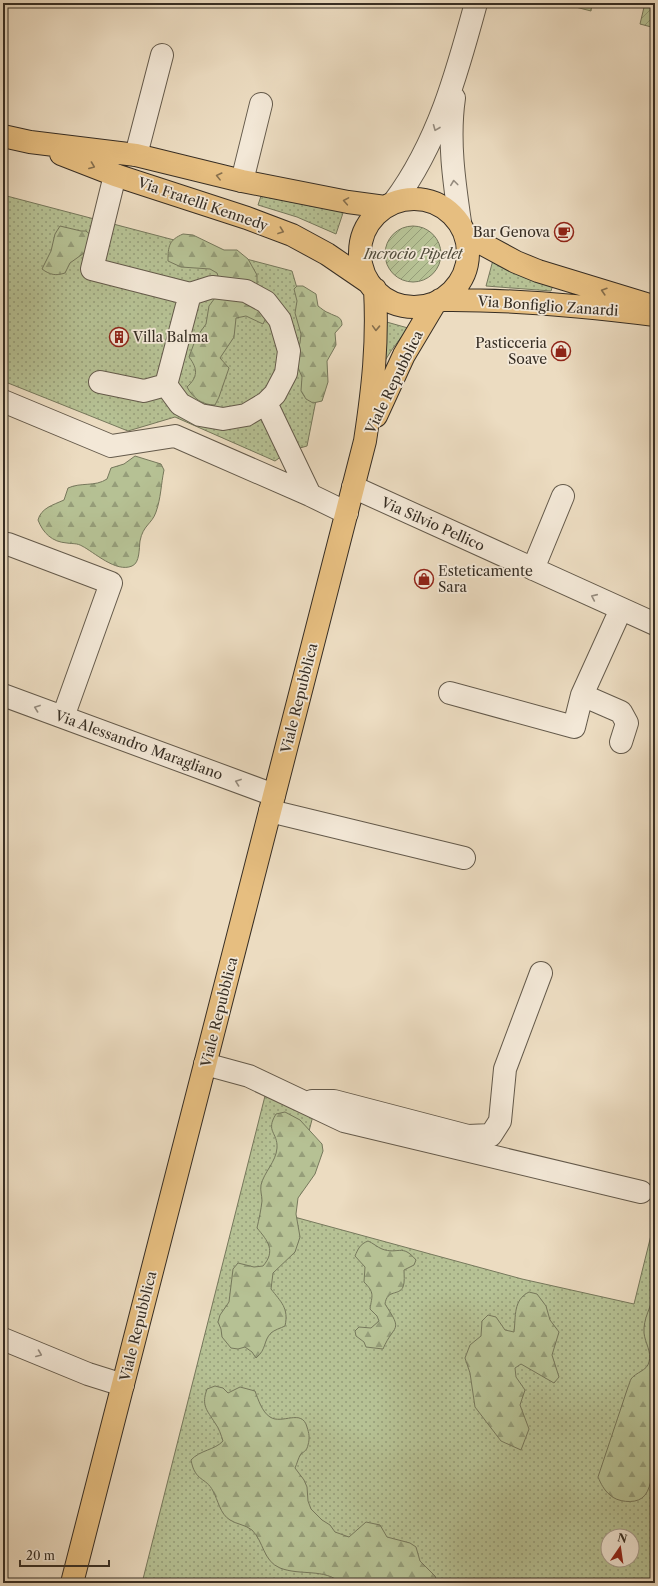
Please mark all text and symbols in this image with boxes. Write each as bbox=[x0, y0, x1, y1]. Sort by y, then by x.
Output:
one-way arrow bbox=[432, 124, 440, 131]
one-way arrow bbox=[89, 162, 96, 170]
one-way arrow bbox=[215, 172, 222, 180]
street label: Via Fratelli Kennedy bbox=[135, 173, 271, 235]
one-way arrow bbox=[450, 180, 459, 187]
one-way arrow bbox=[343, 198, 349, 206]
cafe icon: Bar Genova bbox=[553, 221, 575, 243]
place label: Bar Genova bbox=[473, 223, 551, 241]
one-way arrow bbox=[278, 226, 285, 234]
park label: Incrocio Pipelet bbox=[362, 245, 464, 263]
one-way arrow bbox=[601, 287, 608, 296]
street label: Via Bonfiglio Zanardi bbox=[476, 292, 619, 320]
one-way arrow bbox=[372, 325, 381, 331]
building icon: Villa Balma bbox=[108, 326, 130, 348]
street label: Viale Repubblica bbox=[361, 327, 427, 438]
place label: Villa Balma bbox=[132, 328, 209, 346]
place label: Pasticceria Soave bbox=[475, 334, 548, 368]
shop icon: Pasticceria Soave bbox=[550, 340, 572, 362]
street label: Via Silvio Pellico bbox=[378, 493, 488, 555]
place label: Esteticamente Sara bbox=[438, 562, 533, 596]
shop icon: Esteticamente Sara bbox=[413, 568, 435, 590]
one-way arrow bbox=[591, 594, 598, 602]
street label: Viale Repubblica bbox=[276, 641, 322, 756]
one-way arrow bbox=[34, 704, 41, 712]
street label: Via Alessandro Maragliano bbox=[52, 706, 225, 784]
one-way arrow bbox=[234, 778, 241, 786]
street label: Viale Repubblica bbox=[196, 955, 242, 1070]
street label: Viale Repubblica bbox=[115, 1269, 161, 1384]
one-way arrow bbox=[36, 1349, 43, 1357]
north arrow bbox=[600, 1528, 640, 1568]
text: N bbox=[616, 1530, 629, 1546]
scale bar bbox=[20, 1542, 109, 1568]
text: 20 m bbox=[26, 1548, 55, 1563]

